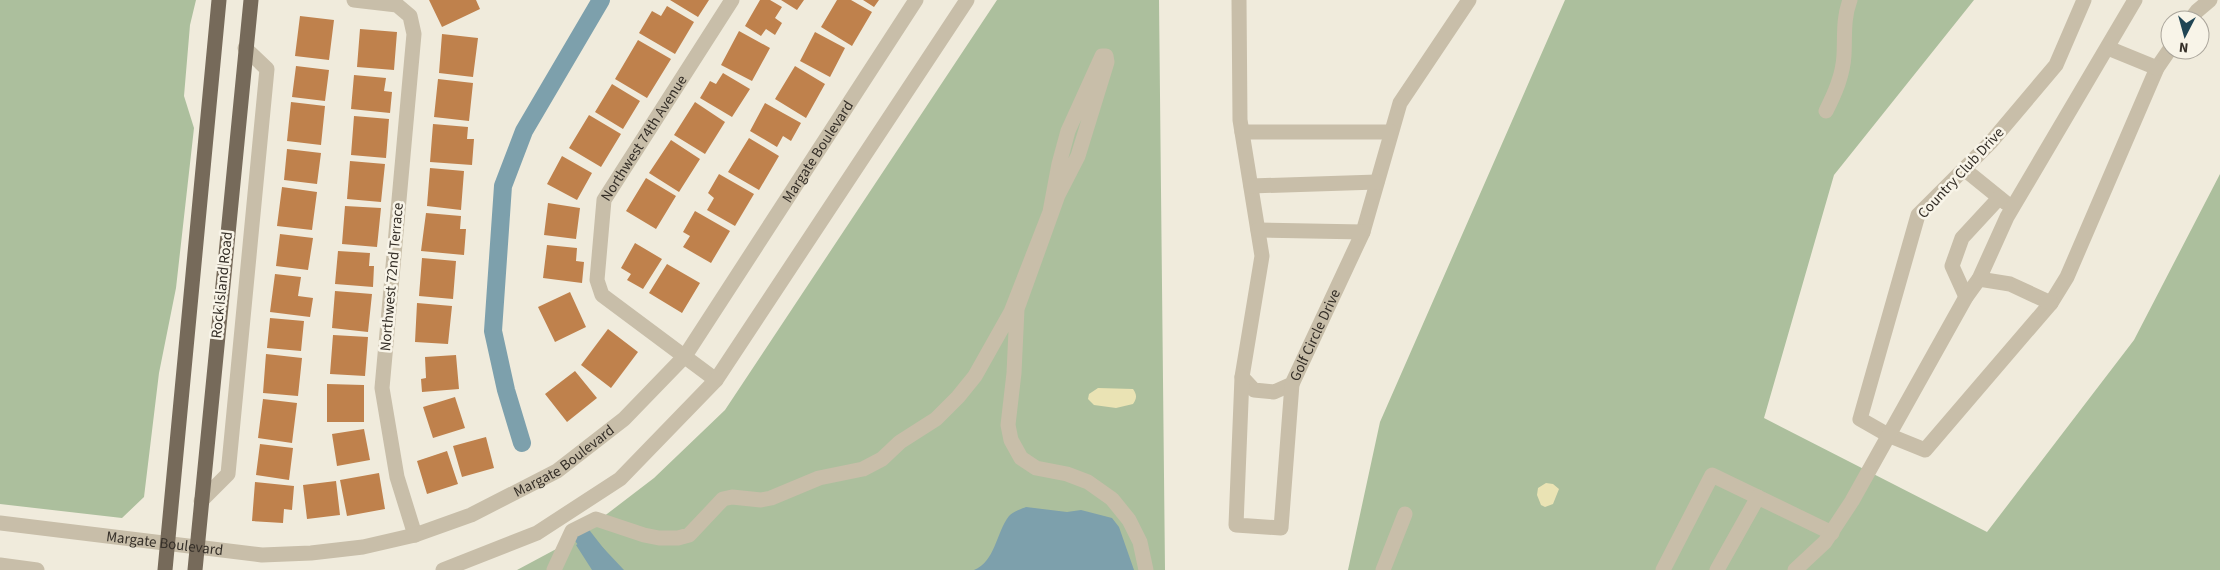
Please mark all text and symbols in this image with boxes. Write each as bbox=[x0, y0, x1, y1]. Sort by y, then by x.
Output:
north arrow bbox=[2160, 10, 2210, 60]
text: N bbox=[2178, 37, 2189, 57]
street label: Northwest 74th Avenue bbox=[595, 71, 692, 205]
street label: Margate Boulevard bbox=[777, 96, 859, 207]
street label: Country Club Drive bbox=[1913, 123, 2009, 223]
street label: Northwest 72nd Terrace bbox=[375, 202, 409, 352]
street label: Rock Island Road bbox=[206, 231, 238, 339]
street label: Golf Circle Drive bbox=[1284, 285, 1346, 385]
street label: Margate Boulevard bbox=[510, 420, 619, 502]
street label: Margate Boulevard bbox=[105, 526, 224, 561]

